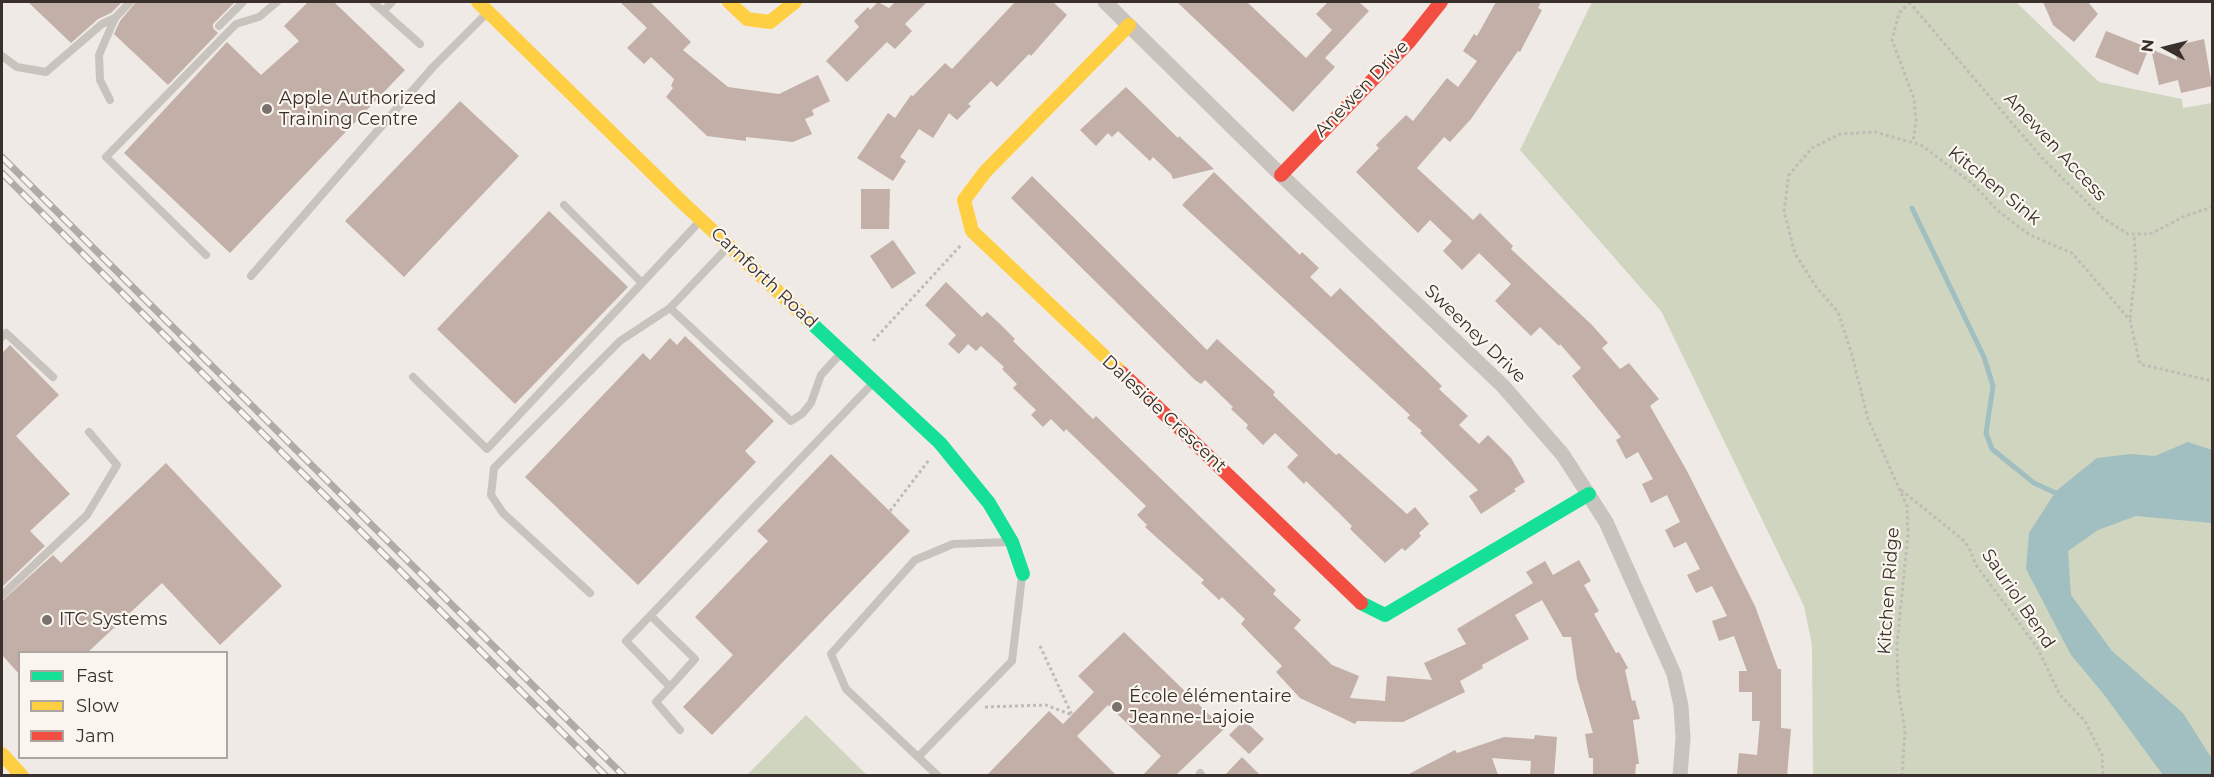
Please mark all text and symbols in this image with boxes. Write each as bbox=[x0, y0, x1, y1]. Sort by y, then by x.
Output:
north arrow bbox=[2136, 18, 2196, 78]
street label: Anewen Drive bbox=[1310, 36, 1414, 142]
text: N bbox=[2137, 38, 2158, 53]
place label: Apple Authorized Training Centre bbox=[279, 88, 436, 130]
street label: Anewen Access bbox=[1999, 88, 2111, 206]
marker: Apple Authorized Training Centre bbox=[260, 102, 274, 116]
street label: Kitchen Sink bbox=[1943, 142, 2045, 230]
street label: Carnforth Road bbox=[706, 223, 822, 333]
street label: Sweeney Drive bbox=[1420, 280, 1530, 388]
street label: Daleside Crescent bbox=[1097, 351, 1231, 477]
street label: Kitchen Ridge bbox=[1874, 527, 1904, 655]
street label: Sauriol Bend bbox=[1977, 545, 2059, 653]
place label: ITC Systems bbox=[59, 609, 167, 631]
marker: ITC Systems bbox=[40, 613, 54, 627]
legend bbox=[18, 651, 228, 759]
text: Fast bbox=[76, 665, 114, 687]
place label: École élémentaire Jeanne-Lajoie bbox=[1129, 686, 1292, 728]
text: Slow bbox=[76, 695, 119, 717]
marker: École élémentaire Jeanne-Lajoie bbox=[1110, 700, 1124, 714]
text: Jam bbox=[76, 725, 115, 747]

